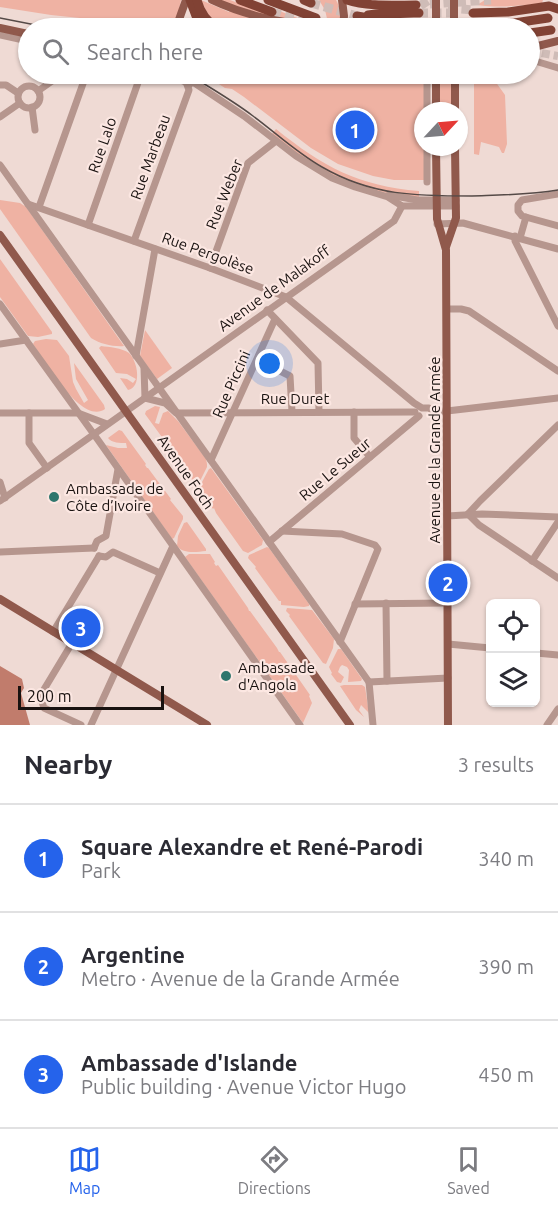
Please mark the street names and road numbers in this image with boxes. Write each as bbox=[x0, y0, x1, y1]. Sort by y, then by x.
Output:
street label: Rue Marbeau bbox=[127, 112, 173, 202]
street label: Rue Lalo bbox=[85, 115, 119, 175]
street label: Rue Weber bbox=[202, 156, 246, 232]
street label: Rue Pergolèse bbox=[160, 228, 256, 278]
street label: Avenue de Malakoff bbox=[215, 241, 334, 334]
street label: Rue Piccini bbox=[209, 348, 253, 420]
street label: Avenue de la Grande Armée bbox=[426, 357, 443, 543]
street label: Rue Duret bbox=[261, 390, 329, 407]
street label: Avenue Foch bbox=[154, 432, 218, 512]
street label: Rue Le Sueur bbox=[296, 434, 374, 504]

